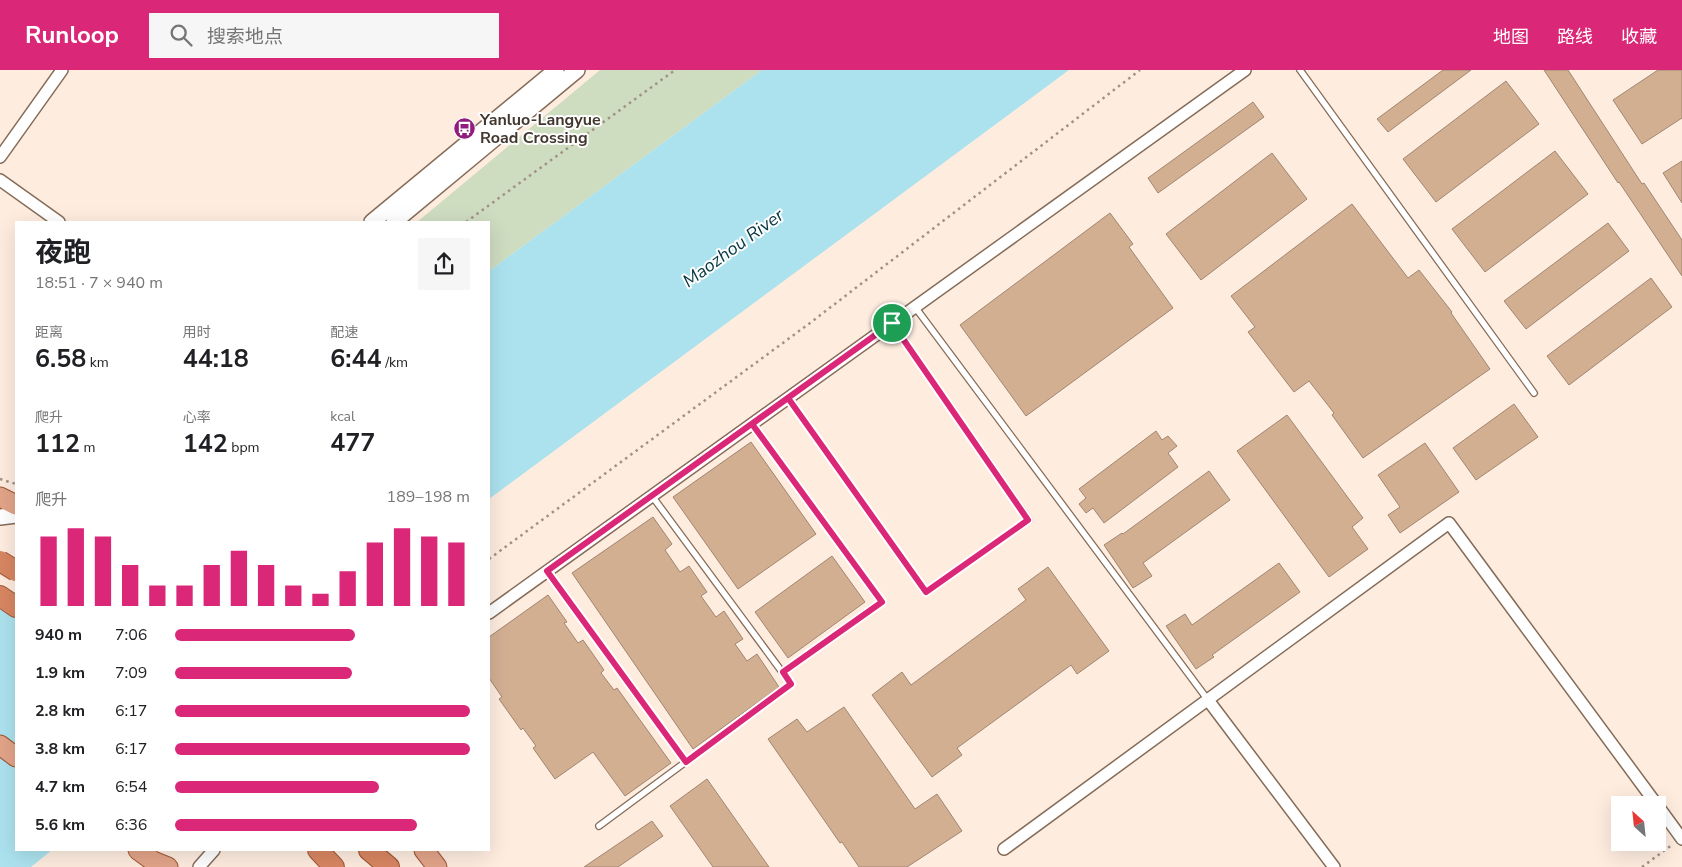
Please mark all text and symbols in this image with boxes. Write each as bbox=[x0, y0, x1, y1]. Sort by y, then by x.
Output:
search box bbox=[149, 13, 499, 58]
text: Runloop bbox=[25, 19, 119, 51]
icon: search bbox=[167, 21, 195, 49]
text: 搜索地点 bbox=[207, 24, 283, 50]
text: 地图 bbox=[1493, 25, 1529, 49]
text: 路线 bbox=[1557, 25, 1593, 49]
text: 收藏 bbox=[1621, 25, 1657, 49]
place label: Yanluo-Langyue Road Crossing bbox=[479, 109, 601, 149]
bus stop icon: Yanluo-Langyue Road Crossing bbox=[452, 116, 476, 140]
water label: Maozhou River bbox=[678, 203, 789, 293]
text: 夜跑 bbox=[35, 234, 91, 272]
button: share bbox=[418, 238, 470, 290]
text: 18:51 · 7 × 940 m bbox=[35, 272, 163, 294]
pin bbox=[871, 302, 913, 344]
icon: arrive bbox=[878, 309, 906, 337]
text: 距离 bbox=[35, 323, 63, 342]
text: 用时 bbox=[183, 323, 211, 342]
text: 配速 bbox=[330, 323, 358, 342]
text: 6.58 bbox=[35, 342, 86, 376]
text: 44:18 bbox=[183, 342, 249, 376]
text: 6:44 bbox=[330, 342, 382, 376]
text: km bbox=[86, 353, 109, 372]
text: /km bbox=[382, 353, 408, 372]
text: kcal bbox=[330, 407, 355, 426]
text: 爬升 bbox=[35, 408, 63, 427]
text: 心率 bbox=[183, 408, 211, 427]
text: 477 bbox=[330, 426, 375, 460]
text: 112 bbox=[35, 427, 80, 461]
text: 142 bbox=[183, 427, 228, 461]
text: m bbox=[80, 438, 96, 457]
text: bpm bbox=[228, 438, 260, 457]
text: 189–198 m bbox=[387, 486, 470, 508]
text: 爬升 bbox=[35, 489, 67, 511]
text: 940 m bbox=[35, 624, 82, 646]
text: 7:06 bbox=[115, 624, 147, 646]
text: 1.9 km bbox=[35, 662, 85, 684]
text: 7:09 bbox=[115, 662, 147, 684]
text: 2.8 km bbox=[35, 700, 85, 722]
text: 6:17 bbox=[115, 700, 147, 722]
text: 3.8 km bbox=[35, 738, 85, 760]
text: 6:17 bbox=[115, 738, 147, 760]
text: 4.7 km bbox=[35, 776, 85, 798]
text: 6:54 bbox=[115, 776, 147, 798]
north arrow bbox=[1611, 796, 1666, 851]
map controls bbox=[1611, 796, 1666, 851]
text: 5.6 km bbox=[35, 814, 85, 836]
text: 6:36 bbox=[115, 814, 147, 836]

